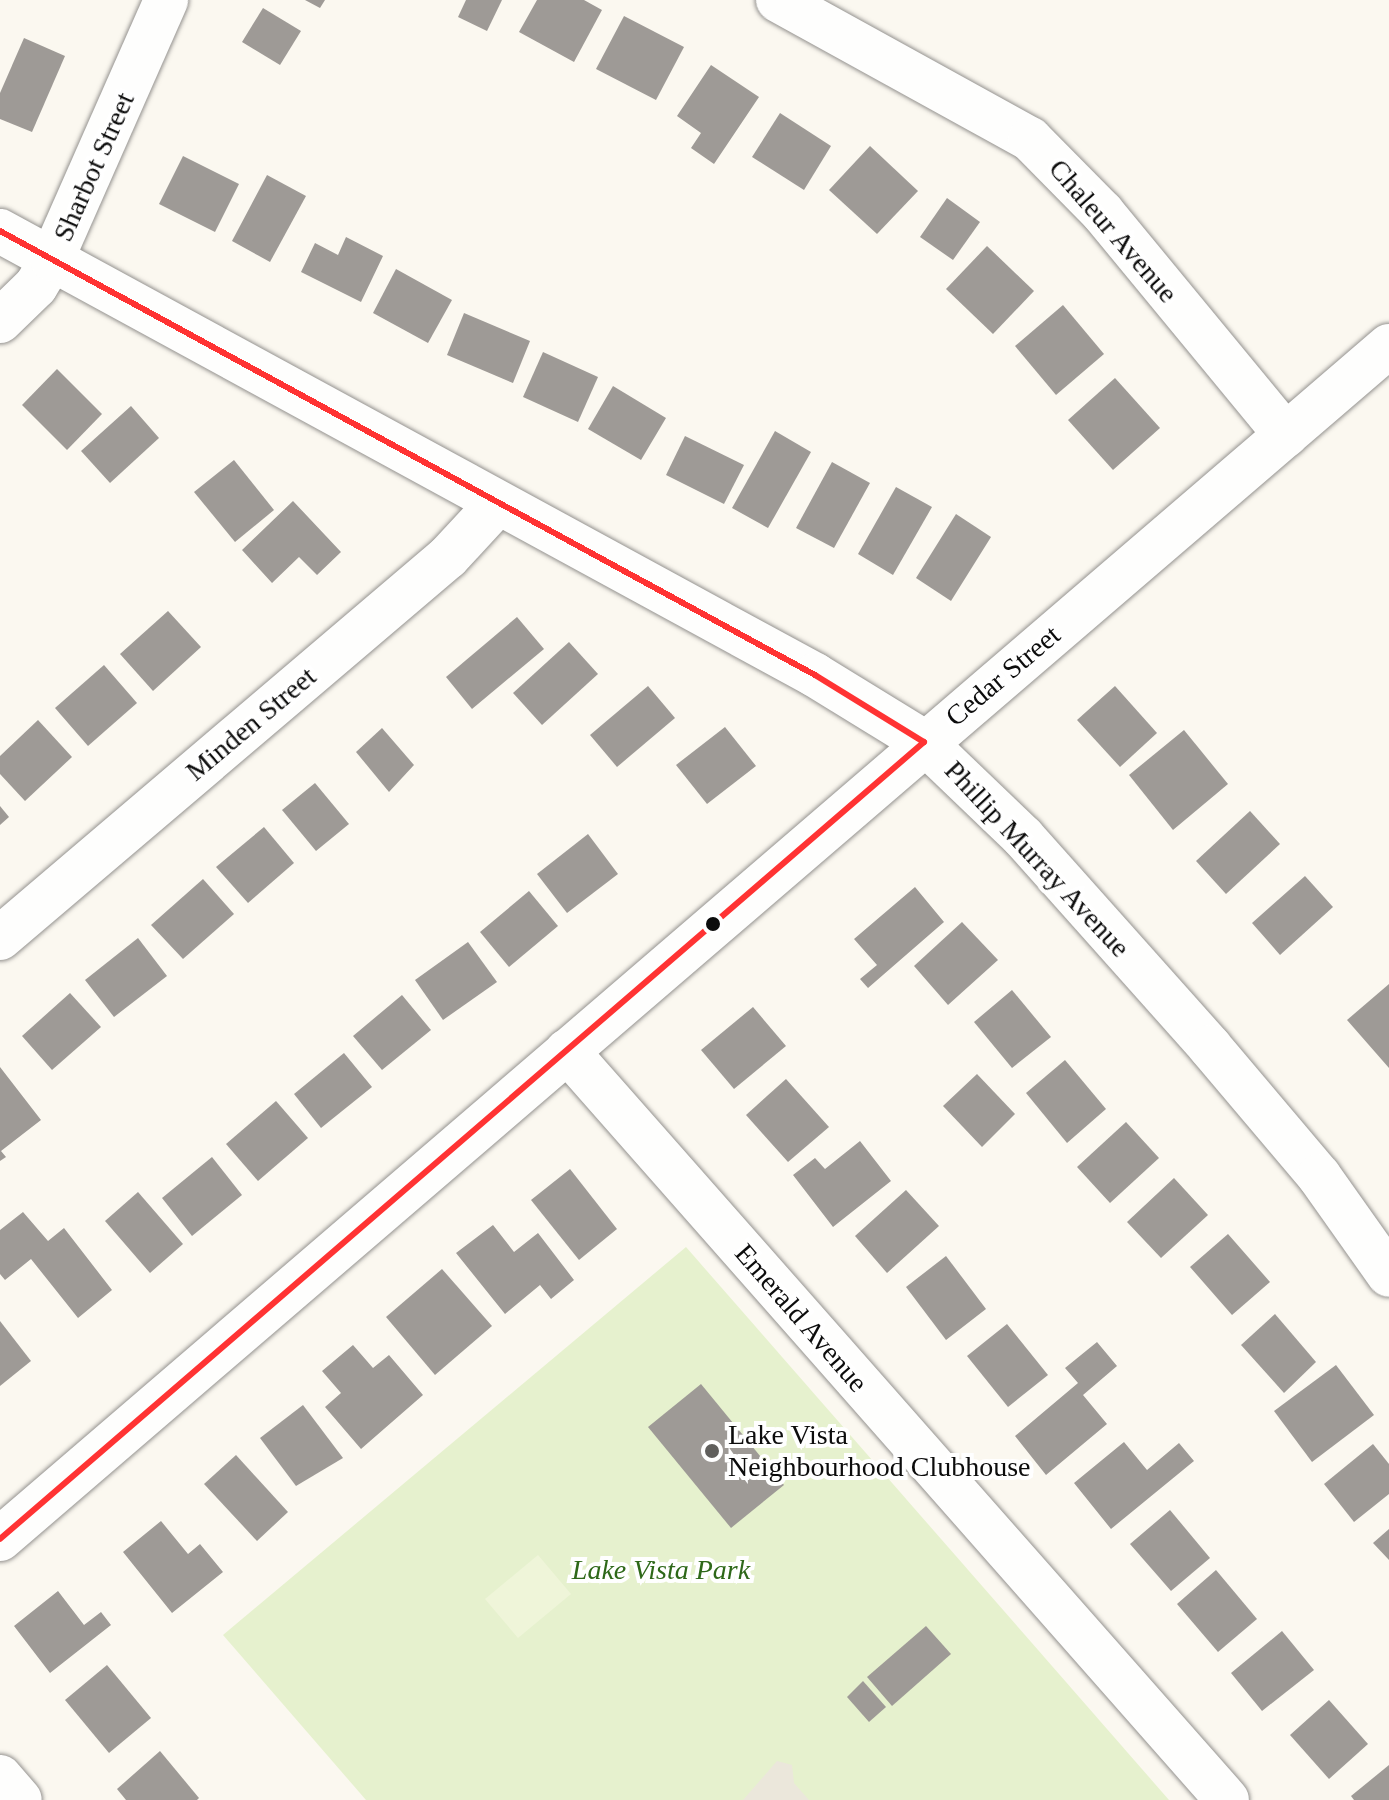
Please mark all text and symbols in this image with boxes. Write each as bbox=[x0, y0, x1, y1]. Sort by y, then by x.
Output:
street label: Sharbot Street bbox=[46, 87, 142, 247]
street label: Chaleur Avenue bbox=[1041, 152, 1185, 310]
street label: Cedar Street bbox=[939, 618, 1067, 734]
street label: Minden Street bbox=[179, 660, 323, 788]
street label: Phillip Murray Avenue bbox=[937, 753, 1137, 965]
unlabelled marker bbox=[705, 916, 721, 932]
street label: Emerald Avenue bbox=[727, 1236, 875, 1400]
place label: Lake Vista Neighbourhood Clubhouse bbox=[728, 1418, 1031, 1484]
marker: Lake Vista Neighbourhood Clubhouse bbox=[703, 1442, 721, 1460]
park label: Lake Vista Park bbox=[572, 1553, 750, 1587]

